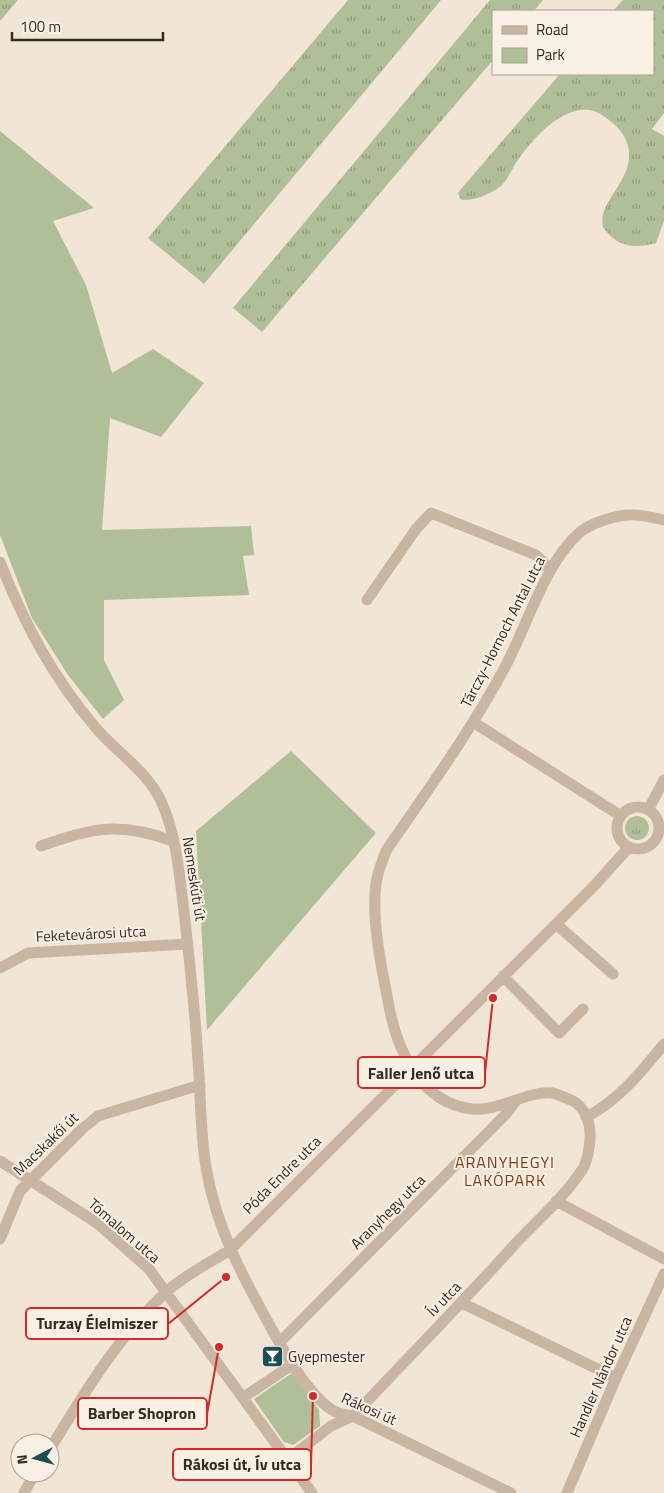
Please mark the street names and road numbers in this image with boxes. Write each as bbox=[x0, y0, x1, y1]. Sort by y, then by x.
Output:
street label: Tárczy-Hornoch Antal utca bbox=[454, 552, 551, 711]
street label: Nemeskúti út bbox=[176, 835, 213, 923]
street label: Feketevárosi utca bbox=[35, 919, 147, 948]
street label: Macskakői út bbox=[8, 1106, 84, 1181]
street label: Póda Endre utca bbox=[237, 1130, 327, 1219]
street label: Aranyhegy utca bbox=[345, 1169, 431, 1254]
street label: Tómalom utca bbox=[83, 1193, 166, 1269]
street label: Ív utca bbox=[421, 1275, 467, 1322]
street label: Handler Nándor utca bbox=[563, 1312, 638, 1441]
street label: Rákosi út bbox=[338, 1386, 401, 1431]

